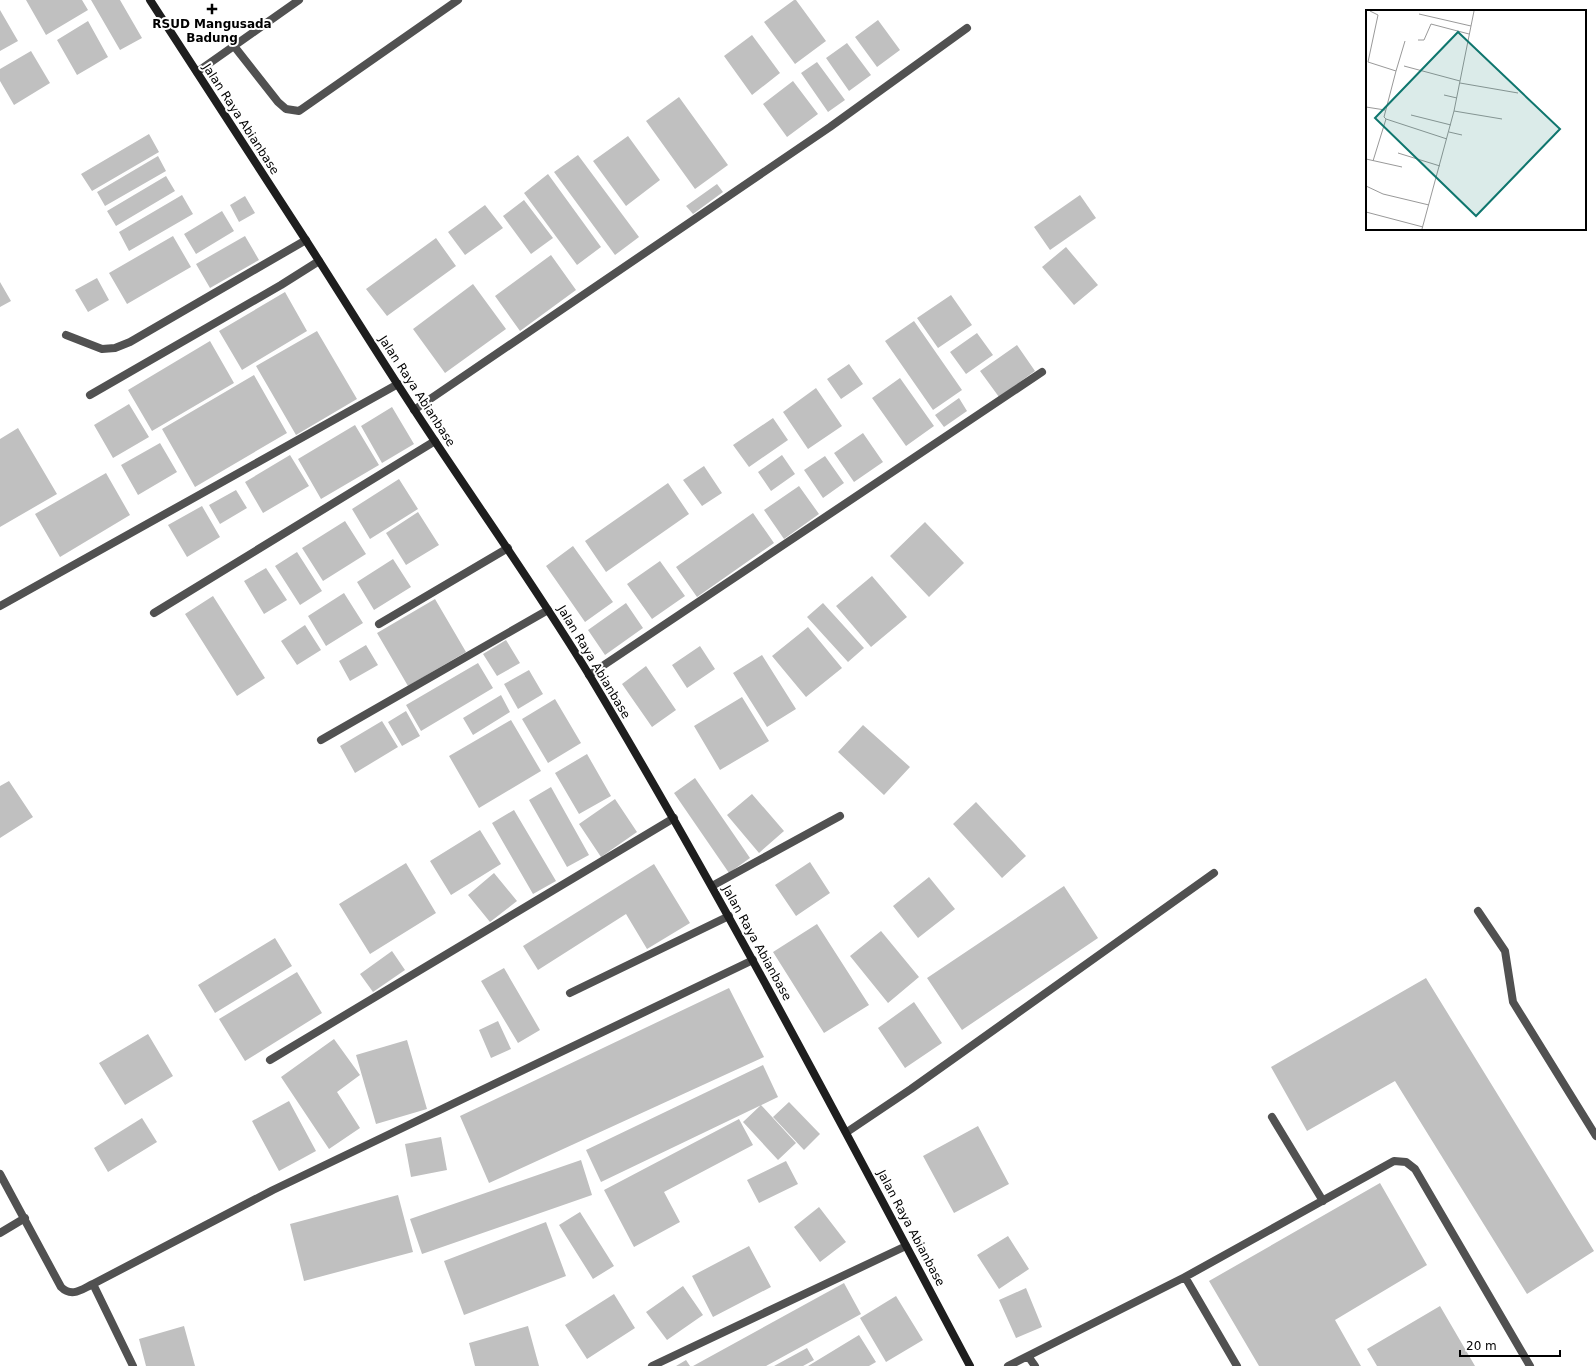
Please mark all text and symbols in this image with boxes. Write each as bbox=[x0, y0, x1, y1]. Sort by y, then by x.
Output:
marker: RSUD Mangusada Badung bbox=[206, 3, 218, 15]
inset map bbox=[1366, 10, 1586, 230]
place label: RSUD Mangusada Badung bbox=[152, 17, 272, 45]
street label: Jalan Raya Abianbase bbox=[199, 60, 282, 177]
street label: Jalan Raya Abianbase bbox=[375, 332, 458, 449]
street label: Jalan Raya Abianbase bbox=[554, 602, 633, 721]
street label: Jalan Raya Abianbase bbox=[719, 882, 794, 1003]
street label: Jalan Raya Abianbase bbox=[874, 1167, 948, 1288]
scale bar bbox=[1460, 1332, 1560, 1358]
text: 20 m bbox=[1466, 1339, 1497, 1353]

